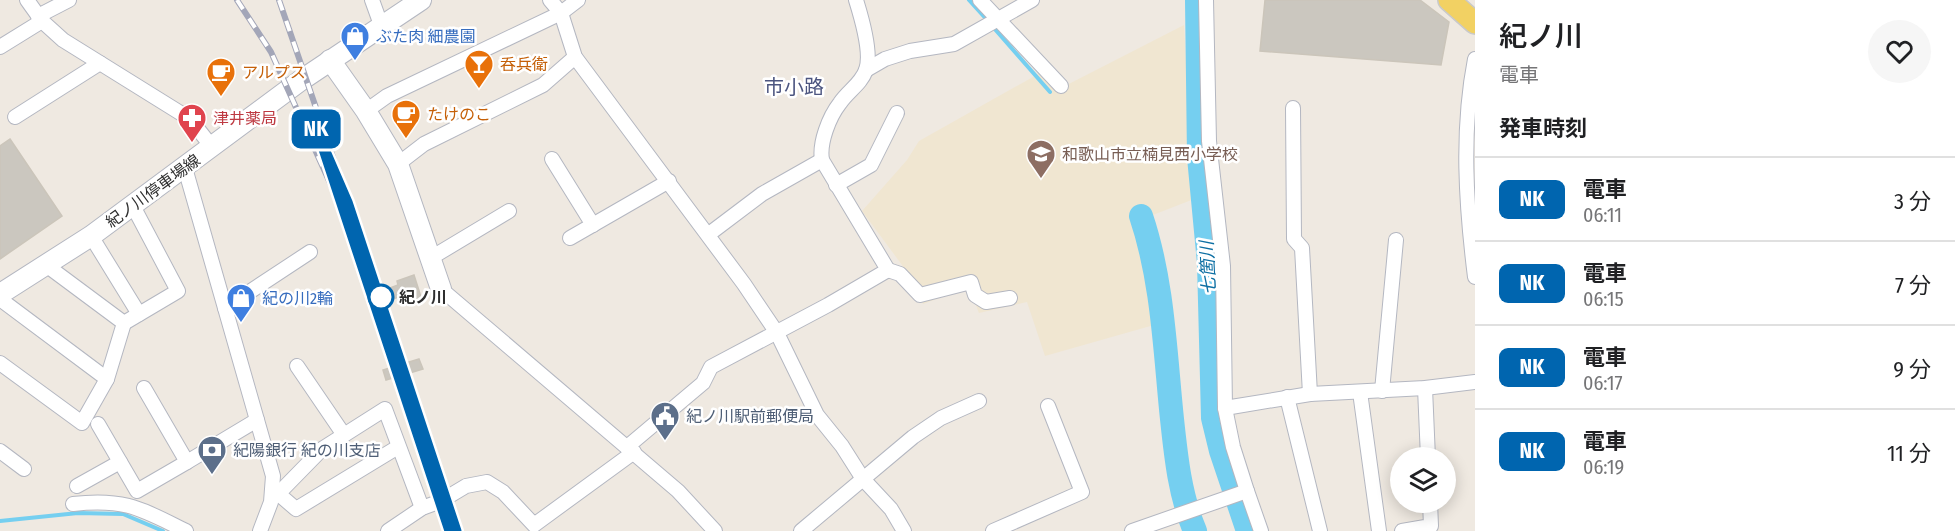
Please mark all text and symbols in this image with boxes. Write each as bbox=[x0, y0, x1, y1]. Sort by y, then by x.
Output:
shop icon: ぶた肉 細農園 bbox=[339, 20, 371, 62]
text: 紀ノ川 bbox=[1499, 20, 1583, 53]
button: heart bbox=[1868, 20, 1931, 83]
place label: ぶた肉 細農園 bbox=[376, 27, 476, 46]
bar icon: 呑兵衛 bbox=[463, 48, 495, 90]
place label: 呑兵衛 bbox=[500, 55, 548, 74]
cafe icon: アルプス bbox=[205, 56, 237, 98]
place label: アルプス bbox=[242, 63, 306, 82]
text: 電車 bbox=[1499, 63, 1539, 87]
district label: 市小路 bbox=[764, 75, 824, 99]
cafe icon: たけのこ bbox=[390, 98, 422, 140]
pharmacy icon: 津井薬局 bbox=[176, 102, 208, 144]
place label: たけのこ bbox=[427, 105, 491, 124]
place label: 津井薬局 bbox=[213, 109, 277, 128]
line badge: NK bbox=[289, 110, 343, 148]
text: 発車時刻 bbox=[1499, 115, 1587, 142]
text: NK bbox=[304, 116, 328, 142]
school or university icon: 和歌山市立楠見西小学校 bbox=[1025, 138, 1057, 180]
place label: 和歌山市立楠見西小学校 bbox=[1062, 145, 1238, 164]
street label: 紀ノ川停車場線 bbox=[102, 150, 204, 232]
text: 電車 bbox=[1583, 176, 1627, 203]
text: NK bbox=[1520, 186, 1544, 212]
text: 3 分 bbox=[1894, 188, 1931, 215]
text: 06:11 bbox=[1583, 203, 1622, 227]
water label: 七箇川 bbox=[1195, 238, 1220, 296]
text: 電車 bbox=[1583, 260, 1627, 287]
text: NK bbox=[1520, 270, 1544, 296]
text: 7 分 bbox=[1895, 272, 1931, 299]
shop icon: 紀の川2輪 bbox=[225, 282, 257, 324]
marker: 紀ノ川 bbox=[368, 284, 394, 310]
text: 06:15 bbox=[1583, 287, 1624, 311]
place label: 紀ノ川 bbox=[399, 288, 447, 307]
place label: 紀の川2輪 bbox=[262, 289, 333, 308]
text: 電車 bbox=[1583, 344, 1627, 371]
text: NK bbox=[1520, 354, 1544, 380]
text: 9 分 bbox=[1893, 356, 1931, 383]
text: 06:17 bbox=[1583, 371, 1623, 395]
public building icon: 紀ノ川駅前郵便局 bbox=[649, 400, 681, 442]
place label: 紀ノ川駅前郵便局 bbox=[686, 407, 814, 426]
text: 電車 bbox=[1583, 428, 1627, 455]
bank icon: 紀陽銀行 紀の川支店 bbox=[196, 434, 228, 476]
text: NK bbox=[1520, 438, 1544, 464]
text: 11 分 bbox=[1887, 440, 1931, 467]
place label: 紀陽銀行 紀の川支店 bbox=[233, 441, 381, 460]
map controls bbox=[1390, 447, 1456, 513]
button: layers bbox=[1390, 447, 1456, 513]
text: 06:19 bbox=[1583, 455, 1624, 479]

